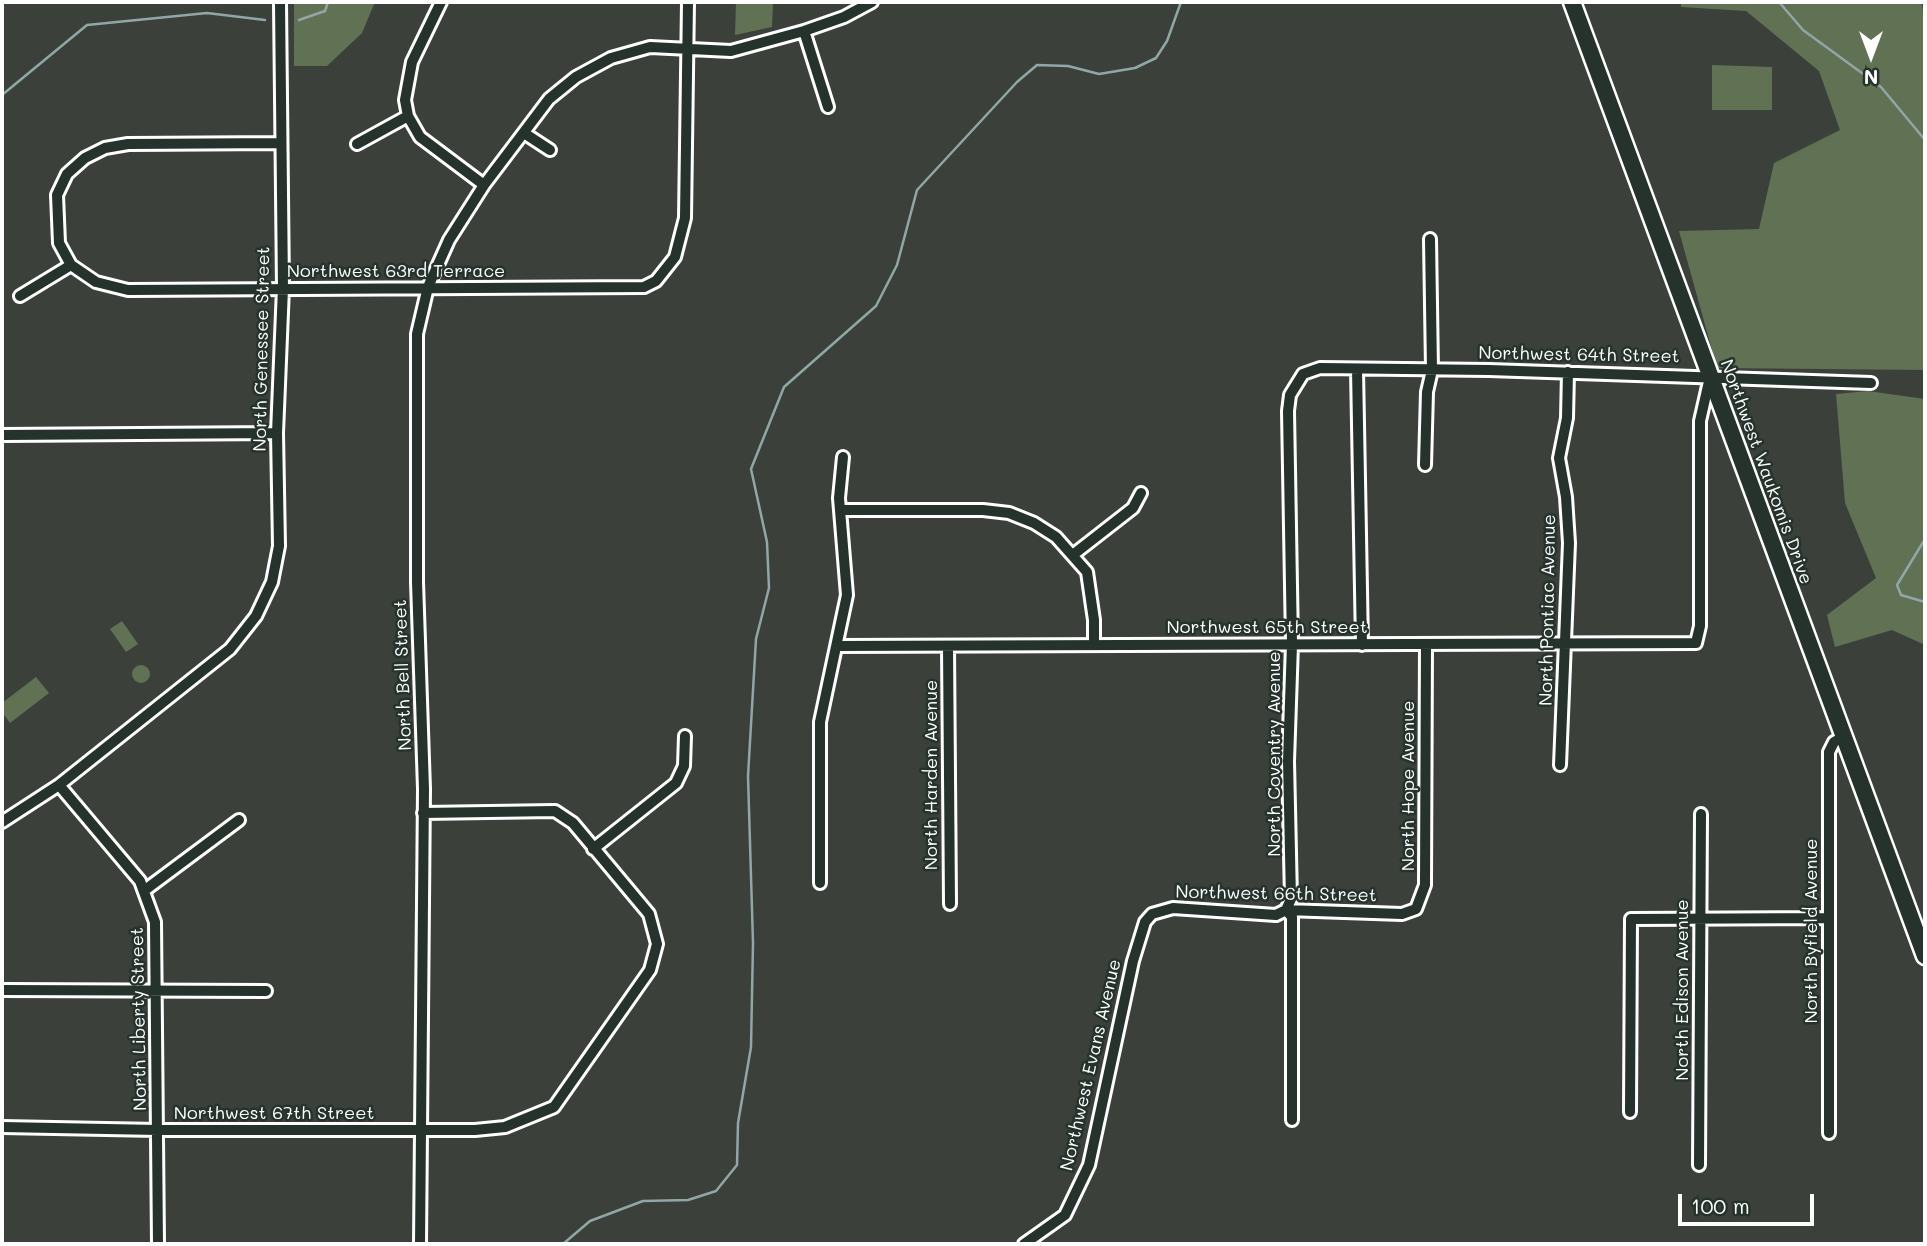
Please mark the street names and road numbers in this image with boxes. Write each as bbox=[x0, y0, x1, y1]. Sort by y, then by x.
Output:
street label: North Genessee Street bbox=[249, 246, 275, 452]
street label: Northwest 63rd Terrace bbox=[287, 260, 505, 282]
street label: Northwest 64th Street bbox=[1478, 342, 1680, 368]
street label: Northwest Waukomis Drive bbox=[1715, 357, 1817, 587]
street label: North Pontiac Avenue bbox=[1536, 514, 1560, 706]
street label: North Bell Street bbox=[390, 599, 416, 751]
street label: Northwest 65th Street bbox=[1166, 616, 1368, 638]
street label: North Coventry Avenue bbox=[1263, 651, 1285, 857]
street label: North Harden Avenue bbox=[920, 680, 942, 870]
street label: North Hope Avenue bbox=[1397, 701, 1419, 871]
street label: North Byfield Avenue bbox=[1800, 838, 1822, 1024]
street label: Northwest 66th Street bbox=[1175, 881, 1377, 907]
street label: North Edison Avenue bbox=[1671, 899, 1693, 1081]
street label: North Liberty Street bbox=[127, 927, 151, 1111]
street label: Northwest Evans Avenue bbox=[1056, 957, 1126, 1173]
street label: Northwest 67th Street bbox=[174, 1102, 374, 1124]

